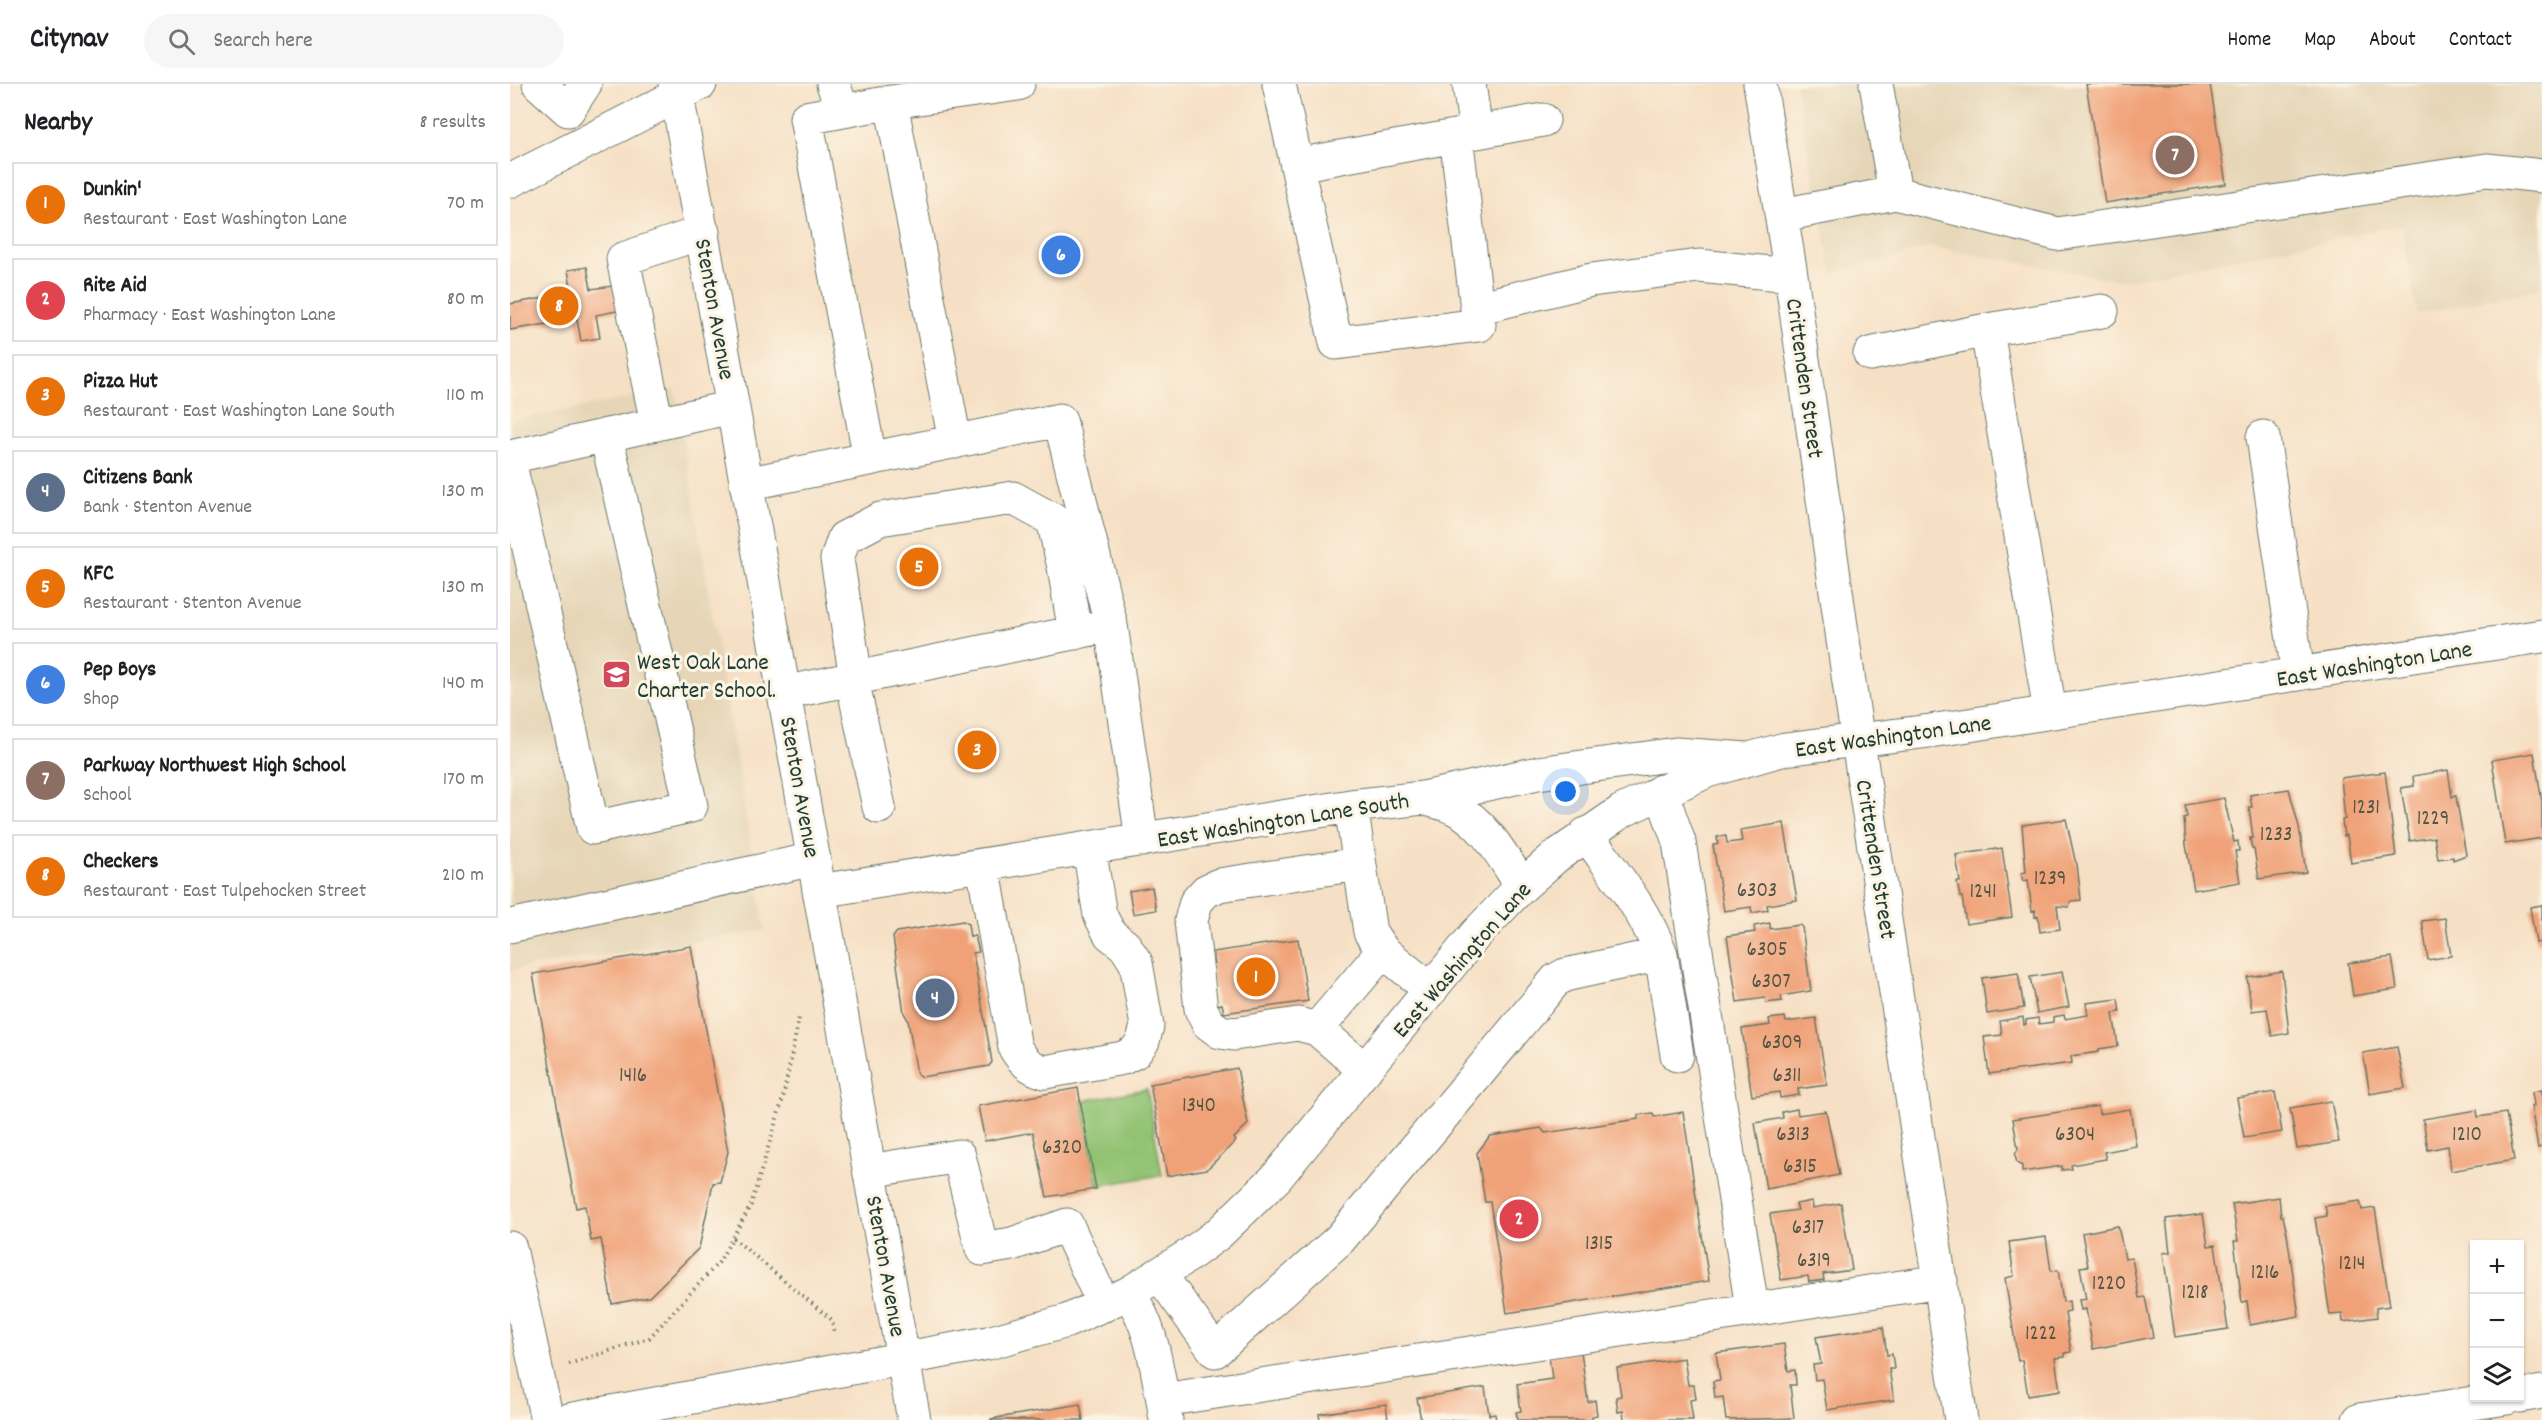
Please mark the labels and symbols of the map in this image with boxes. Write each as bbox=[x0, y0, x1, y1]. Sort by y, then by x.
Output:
pin: 7 bbox=[2156, 132, 2194, 178]
pin: 6 bbox=[1042, 232, 1080, 278]
street label: Stenton Avenue bbox=[684, 236, 742, 383]
pin: 8 bbox=[539, 284, 578, 328]
street label: Crittenden Street bbox=[1775, 296, 1831, 461]
pin: 5 bbox=[900, 544, 938, 590]
street label: East Washington Lane bbox=[2274, 634, 2475, 698]
place label: West Oak Lane Charter School. bbox=[637, 647, 776, 709]
school or university icon: West Oak Lane Charter School. bbox=[600, 659, 632, 691]
street label: East Washington Lane bbox=[1793, 707, 1994, 769]
street label: Stenton Avenue bbox=[769, 714, 827, 861]
pin: 3 bbox=[958, 728, 996, 772]
your location bbox=[1551, 777, 1580, 806]
street label: Crittenden Street bbox=[1845, 777, 1903, 942]
street label: East Washington Lane South bbox=[1155, 785, 1412, 859]
house number: 1231 bbox=[2352, 794, 2380, 824]
house number: 1229 bbox=[2417, 805, 2449, 835]
house number: 1233 bbox=[2260, 821, 2292, 851]
house number: 1239 bbox=[2034, 865, 2066, 895]
street label: East Washington Lane bbox=[1386, 875, 1541, 1047]
house number: 6303 bbox=[1737, 877, 1777, 907]
house number: 1241 bbox=[1969, 878, 1997, 908]
house number: 6305 bbox=[1747, 936, 1787, 966]
pin: 1 bbox=[1236, 954, 1276, 1000]
house number: 6307 bbox=[1751, 968, 1791, 998]
pin: 4 bbox=[916, 976, 954, 1020]
house number: 6309 bbox=[1762, 1029, 1802, 1059]
house number: 1416 bbox=[619, 1062, 647, 1092]
house number: 6311 bbox=[1773, 1062, 1801, 1092]
house number: 1340 bbox=[1182, 1092, 1216, 1122]
house number: 6313 bbox=[1776, 1121, 1810, 1151]
house number: 6304 bbox=[2055, 1121, 2095, 1151]
house number: 1210 bbox=[2452, 1121, 2482, 1151]
house number: 6320 bbox=[1042, 1134, 1082, 1164]
house number: 6315 bbox=[1783, 1153, 1817, 1183]
street label: Stenton Avenue bbox=[855, 1193, 913, 1340]
pin: 2 bbox=[1500, 1196, 1538, 1242]
house number: 6317 bbox=[1792, 1214, 1824, 1244]
house number: 1315 bbox=[1585, 1230, 1613, 1260]
house number: 6319 bbox=[1797, 1247, 1831, 1277]
house number: 1214 bbox=[2338, 1250, 2366, 1280]
house number: 1216 bbox=[2251, 1259, 2279, 1289]
house number: 1220 bbox=[2092, 1270, 2126, 1300]
house number: 1218 bbox=[2182, 1279, 2208, 1309]
house number: 1222 bbox=[2025, 1320, 2057, 1350]

